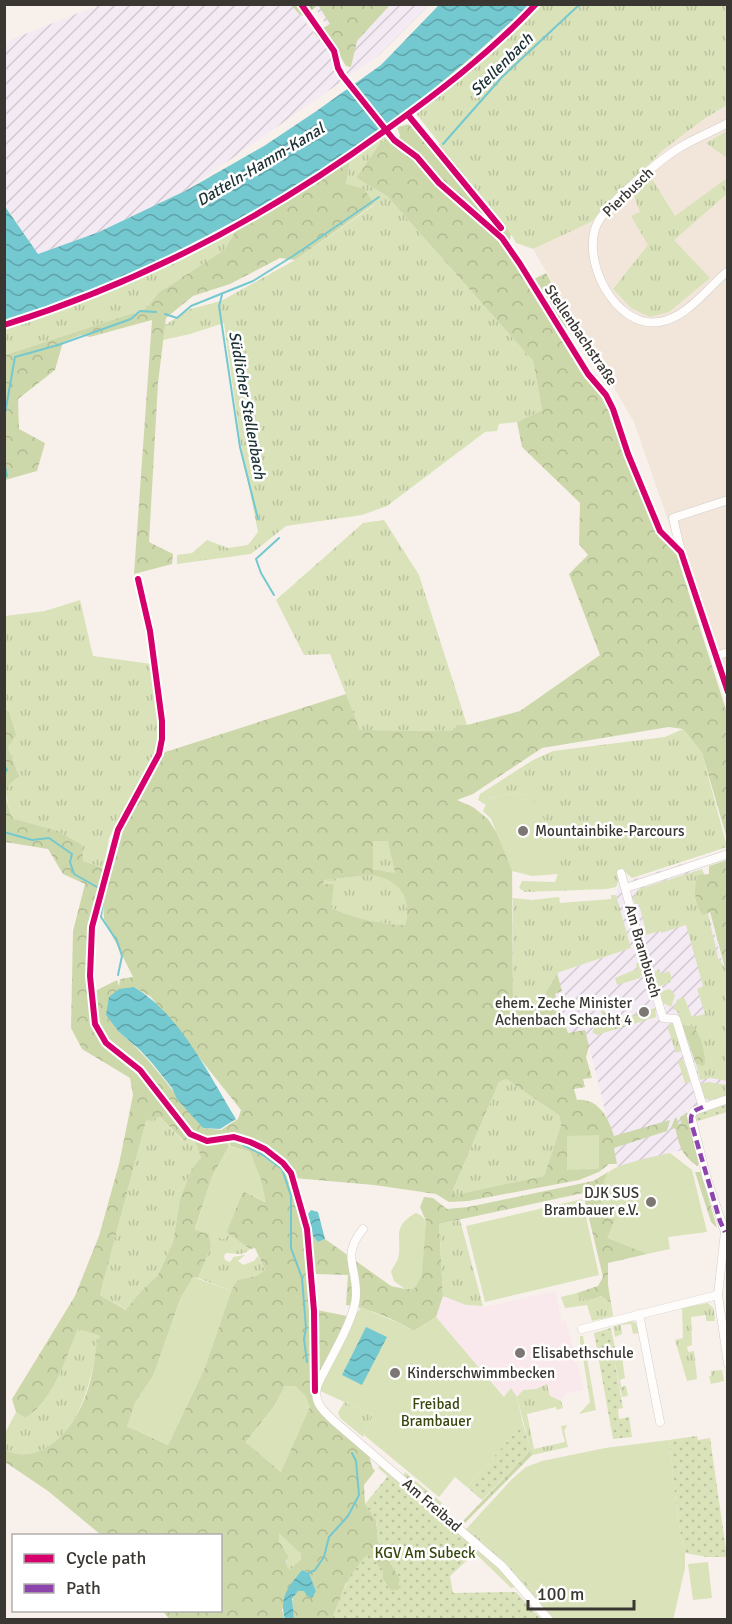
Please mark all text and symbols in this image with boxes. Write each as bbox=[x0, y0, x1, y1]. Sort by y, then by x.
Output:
water label: Stellenbach bbox=[466, 28, 538, 100]
water label: Datteln-Hamm-Kanal bbox=[193, 118, 329, 211]
street label: Pierbusch bbox=[599, 163, 657, 221]
street label: Stellenbachstraße bbox=[541, 281, 621, 389]
water label: Südlicher Stellenbach bbox=[224, 330, 270, 482]
place label: Mountainbike-Parcours bbox=[535, 822, 685, 840]
marker: Mountainbike-Parcours bbox=[516, 824, 530, 838]
street label: Am Brambusch bbox=[621, 902, 665, 1000]
place label: ehem. Zeche Minister Achenbach Schacht 4 bbox=[495, 994, 632, 1029]
marker: ehem. Zeche Minister Achenbach Schacht 4 bbox=[637, 1005, 651, 1019]
place label: DJK SUS Brambauer e.V. bbox=[544, 1184, 639, 1219]
marker: DJK SUS Brambauer e.V. bbox=[644, 1195, 658, 1209]
place label: Elisabethschule bbox=[532, 1344, 634, 1362]
marker: Elisabethschule bbox=[513, 1346, 527, 1360]
place label: Kinderschwimmbecken bbox=[407, 1364, 555, 1382]
marker: Kinderschwimmbecken bbox=[388, 1366, 402, 1380]
park label: Freibad Brambauer bbox=[401, 1395, 472, 1430]
street label: Am Freibad bbox=[399, 1475, 465, 1535]
legend bbox=[12, 1534, 222, 1612]
park label: KGV Am Subeck bbox=[374, 1544, 476, 1562]
text: Cycle path bbox=[66, 1547, 146, 1569]
scale bar bbox=[528, 1573, 634, 1611]
text: Path bbox=[66, 1577, 101, 1599]
text: 100 m bbox=[537, 1583, 584, 1605]

